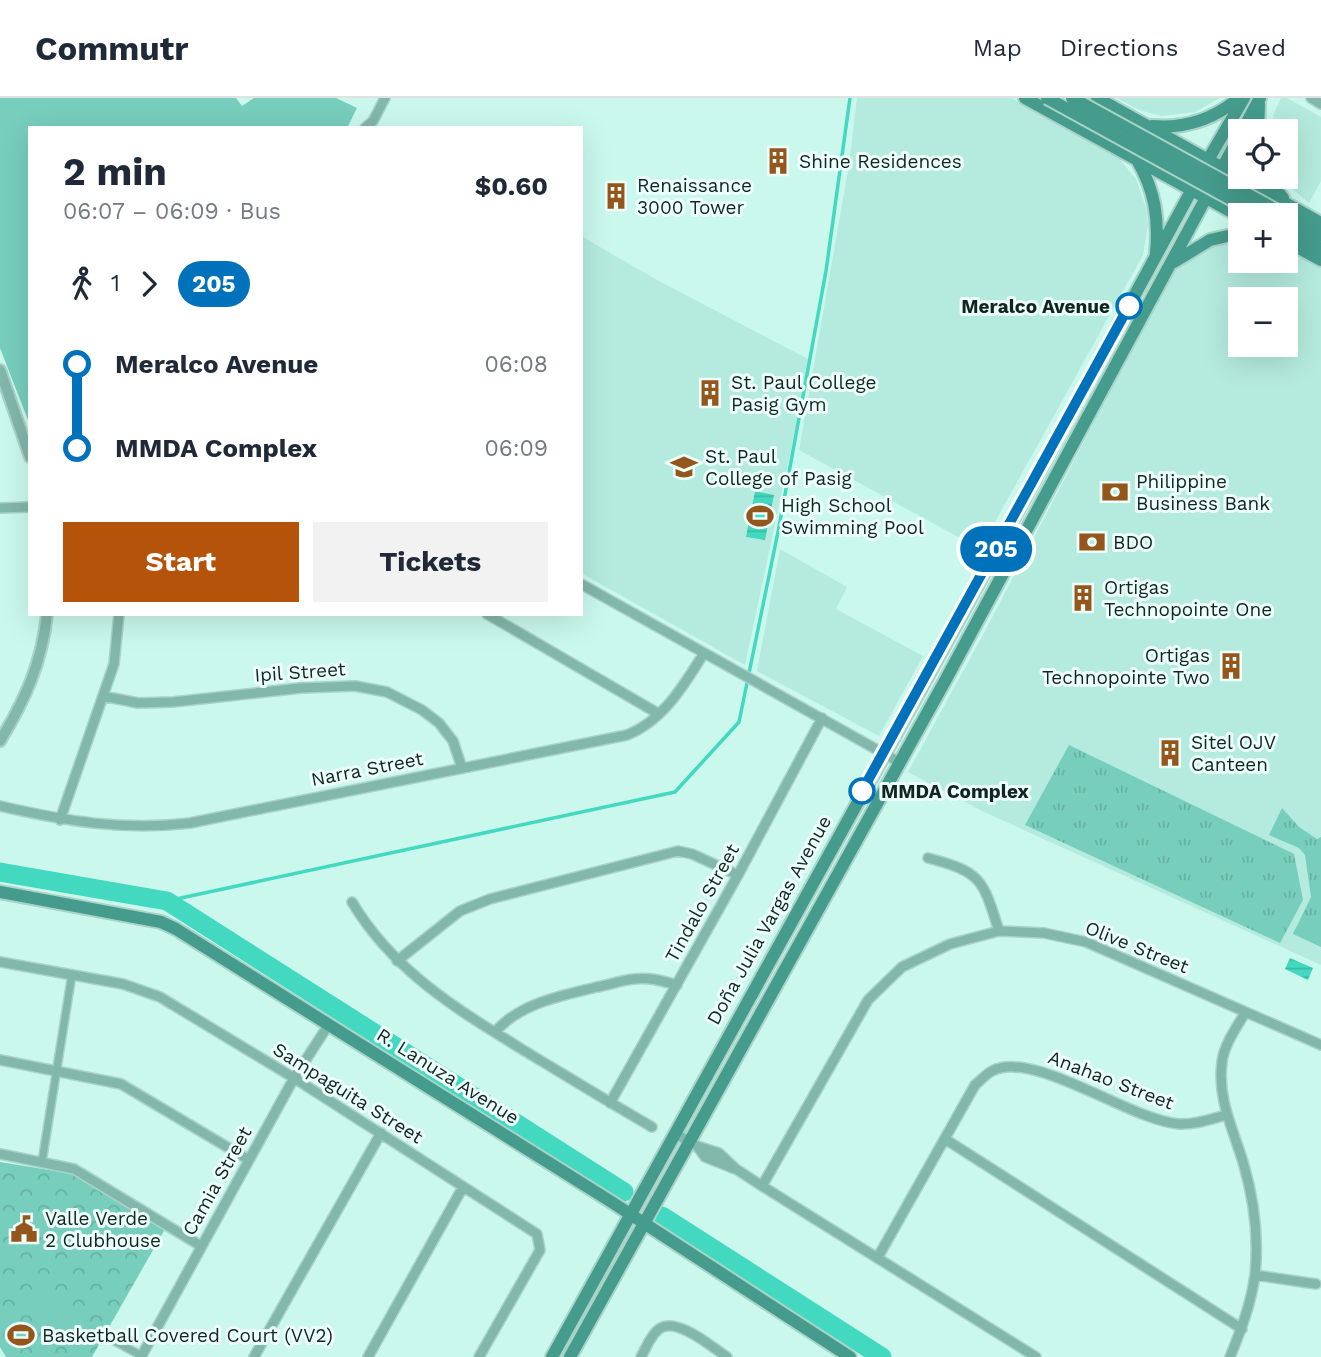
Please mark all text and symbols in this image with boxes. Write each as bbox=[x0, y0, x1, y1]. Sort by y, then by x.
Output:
text: Commutr bbox=[35, 29, 188, 68]
text: Map bbox=[973, 34, 1022, 62]
text: Directions bbox=[1060, 34, 1178, 62]
text: Saved bbox=[1216, 34, 1286, 62]
map controls bbox=[1228, 119, 1298, 357]
button: locate bbox=[1228, 119, 1298, 189]
building icon: Shine Residences bbox=[763, 146, 793, 176]
text: 2 min bbox=[63, 150, 167, 194]
place label: Shine Residences bbox=[799, 150, 962, 173]
text: $0.60 bbox=[475, 171, 548, 201]
place label: Renaissance 3000 Tower bbox=[637, 174, 752, 219]
building icon: Renaissance 3000 Tower bbox=[601, 181, 631, 211]
text: 06:07 – 06:09 · Bus bbox=[63, 198, 281, 225]
button: + bbox=[1228, 203, 1298, 273]
icon: walk bbox=[63, 265, 101, 303]
icon: forward bbox=[130, 265, 168, 303]
text: 1 bbox=[111, 270, 120, 297]
text: 205 bbox=[192, 270, 236, 298]
button: − bbox=[1228, 287, 1298, 357]
marker: Meralco Avenue bbox=[1116, 293, 1142, 319]
place label: Meralco Avenue bbox=[961, 295, 1110, 318]
text: Meralco Avenue bbox=[115, 349, 318, 379]
text: 06:08 bbox=[484, 351, 548, 378]
place label: St. Paul College Pasig Gym bbox=[731, 371, 876, 416]
building icon: St. Paul College Pasig Gym bbox=[695, 378, 725, 408]
text: MMDA Complex bbox=[115, 433, 317, 463]
text: 06:09 bbox=[484, 435, 548, 462]
place label: St. Paul College of Pasig bbox=[705, 445, 852, 490]
school or university icon: St. Paul College of Pasig bbox=[669, 452, 699, 482]
place label: Philippine Business Bank bbox=[1136, 470, 1270, 515]
bank icon: Philippine Business Bank bbox=[1100, 477, 1130, 507]
place label: High School Swimming Pool bbox=[781, 494, 924, 539]
sports icon: High School Swimming Pool bbox=[745, 501, 775, 531]
button: Start bbox=[63, 522, 299, 602]
button: Tickets bbox=[313, 522, 548, 602]
line badge: 205 bbox=[956, 526, 1036, 572]
bank icon: BDO bbox=[1077, 527, 1107, 557]
place label: BDO bbox=[1113, 531, 1153, 554]
text: 205 bbox=[974, 535, 1018, 563]
place label: Ortigas Technopointe One bbox=[1104, 576, 1272, 621]
building icon: Ortigas Technopointe One bbox=[1068, 583, 1098, 613]
place label: Ortigas Technopointe Two bbox=[1042, 644, 1210, 689]
building icon: Ortigas Technopointe Two bbox=[1216, 651, 1246, 681]
street label: Ipil Street bbox=[254, 657, 346, 687]
place label: Sitel OJV Canteen bbox=[1191, 731, 1276, 776]
building icon: Sitel OJV Canteen bbox=[1155, 738, 1185, 768]
street label: Narra Street bbox=[309, 747, 425, 791]
marker: MMDA Complex bbox=[849, 778, 875, 804]
place label: MMDA Complex bbox=[881, 780, 1029, 803]
street label: Doña Julia Vargas Avenue bbox=[702, 811, 836, 1029]
street label: Tindalo Street bbox=[660, 840, 744, 966]
street label: Olive Street bbox=[1082, 916, 1192, 978]
street label: R. Lanuza Avenue bbox=[373, 1023, 523, 1129]
street label: Sampaguita Street bbox=[269, 1038, 427, 1148]
street label: Anahao Street bbox=[1045, 1045, 1177, 1115]
street label: Camia Street bbox=[178, 1123, 256, 1239]
place label: Valle Verde 2 Clubhouse bbox=[45, 1207, 161, 1252]
public building icon: Valle Verde 2 Clubhouse bbox=[9, 1214, 39, 1244]
sports icon: Basketball Covered Court (VV2) bbox=[6, 1320, 36, 1350]
place label: Basketball Covered Court (VV2) bbox=[42, 1324, 333, 1347]

